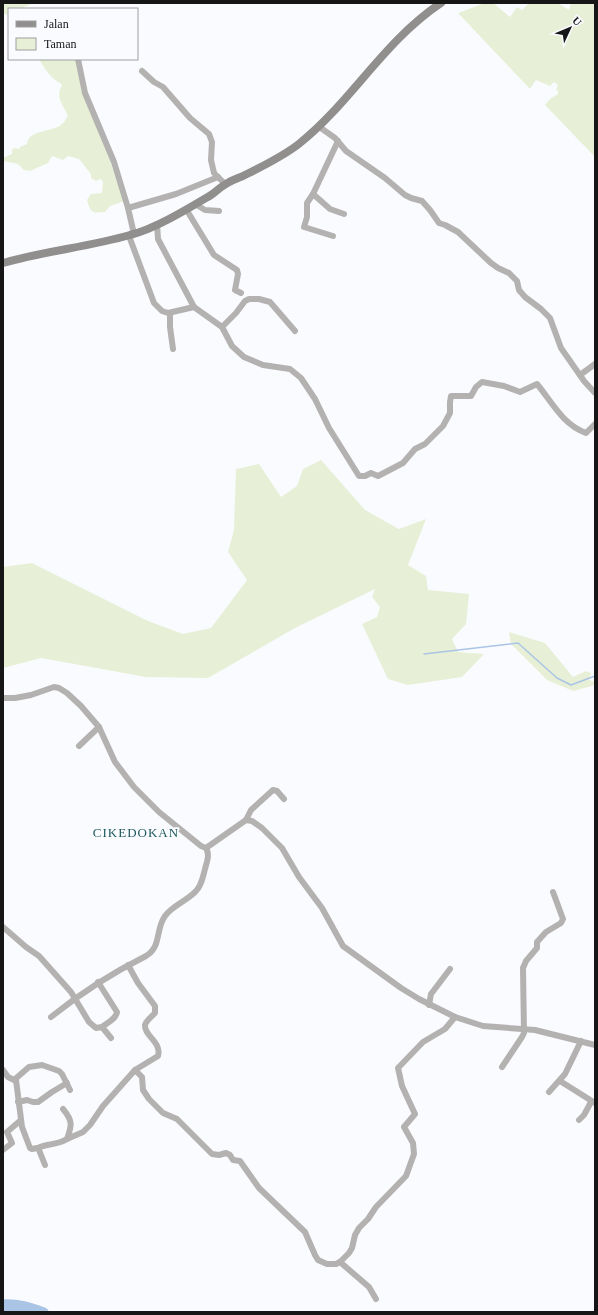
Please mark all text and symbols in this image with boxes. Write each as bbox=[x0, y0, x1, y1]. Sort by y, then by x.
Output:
legend bbox=[8, 8, 138, 60]
north arrow bbox=[550, 8, 590, 48]
text: U bbox=[570, 14, 584, 28]
text: Jalan bbox=[44, 17, 69, 31]
text: Taman bbox=[44, 37, 76, 51]
district label: CIKEDOKAN bbox=[93, 825, 179, 840]

